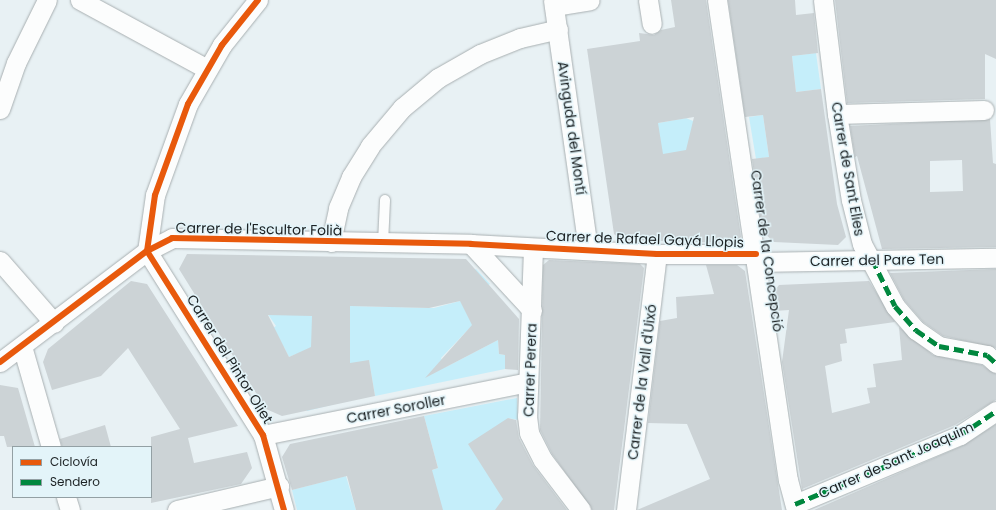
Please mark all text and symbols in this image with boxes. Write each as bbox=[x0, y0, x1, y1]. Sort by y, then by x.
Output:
street label: Avinguda del Montí bbox=[554, 60, 590, 196]
street label: Carrer de Sant Elies bbox=[828, 101, 868, 237]
street label: Carrer de la Concepció bbox=[747, 169, 787, 333]
street label: Carrer de l'Escultor Folià bbox=[176, 219, 342, 239]
street label: Carrer de Rafael Gayá Llopis bbox=[546, 227, 744, 251]
street label: Carrer del Pare Ten bbox=[810, 250, 944, 270]
street label: Carrer del Pintor Oliet bbox=[183, 291, 277, 427]
street label: Carrer de la Vall d'Uixó bbox=[624, 303, 660, 461]
street label: Carrer Perera bbox=[520, 323, 540, 417]
street label: Carrer Soroller bbox=[345, 391, 447, 427]
street label: Carrer de Sant Joaquim bbox=[816, 418, 976, 502]
legend bbox=[12, 446, 152, 498]
text: Ciclovía bbox=[50, 453, 98, 470]
text: Sendero bbox=[50, 473, 100, 490]

